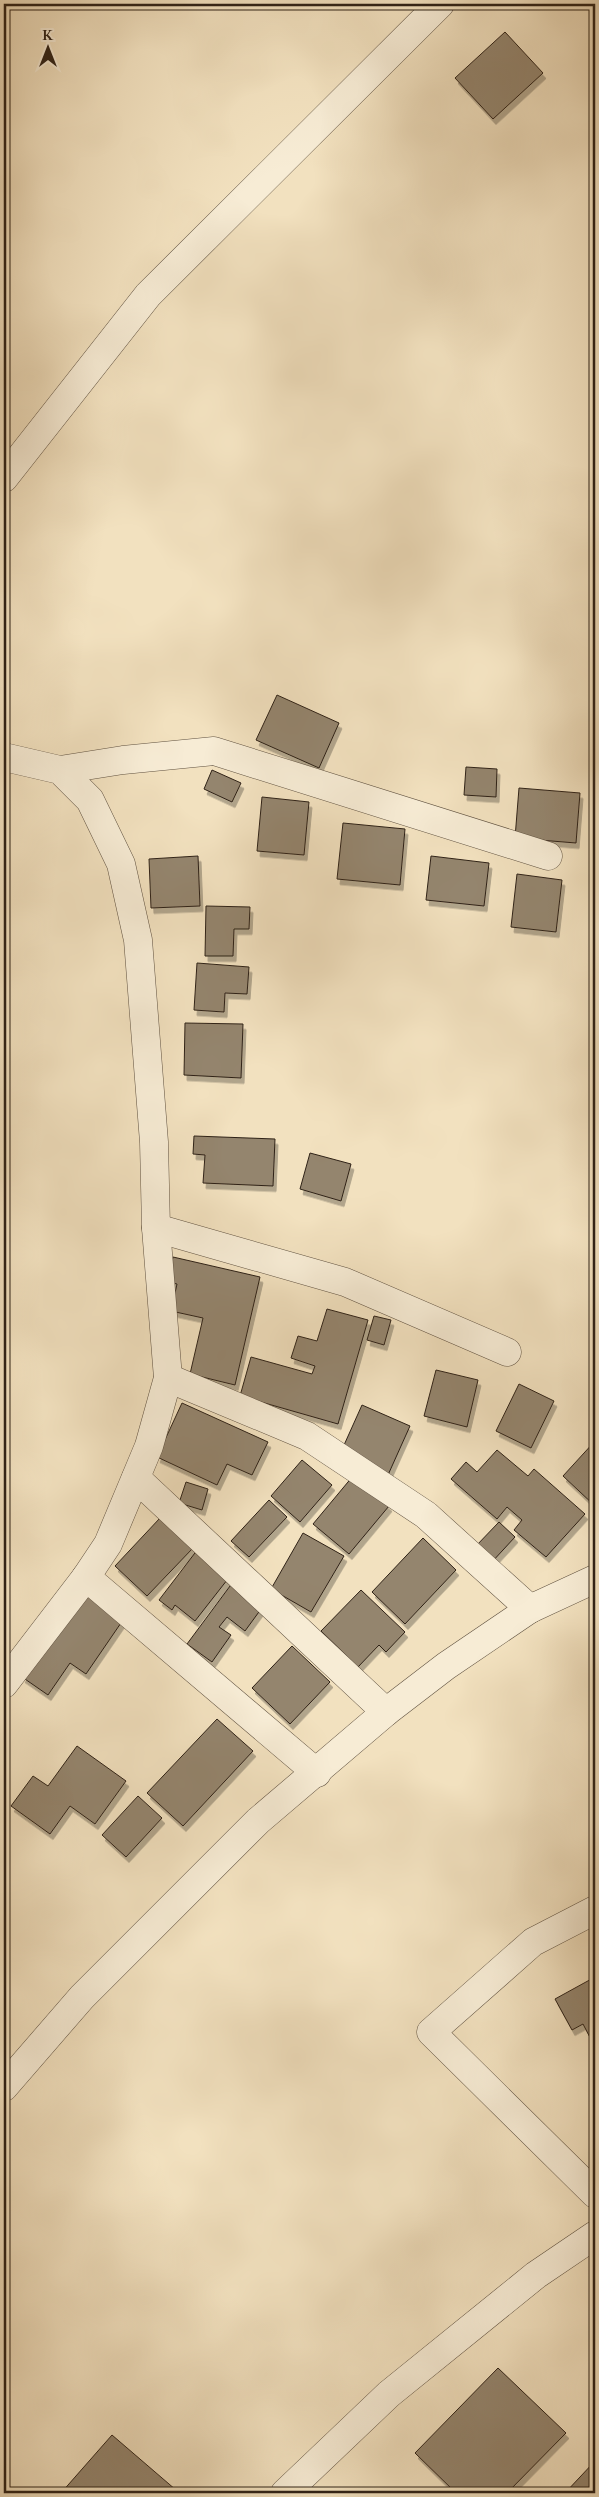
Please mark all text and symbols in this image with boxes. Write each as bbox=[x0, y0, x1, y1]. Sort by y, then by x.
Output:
north arrow bbox=[22, 22, 72, 72]
text: K bbox=[42, 26, 54, 45]

